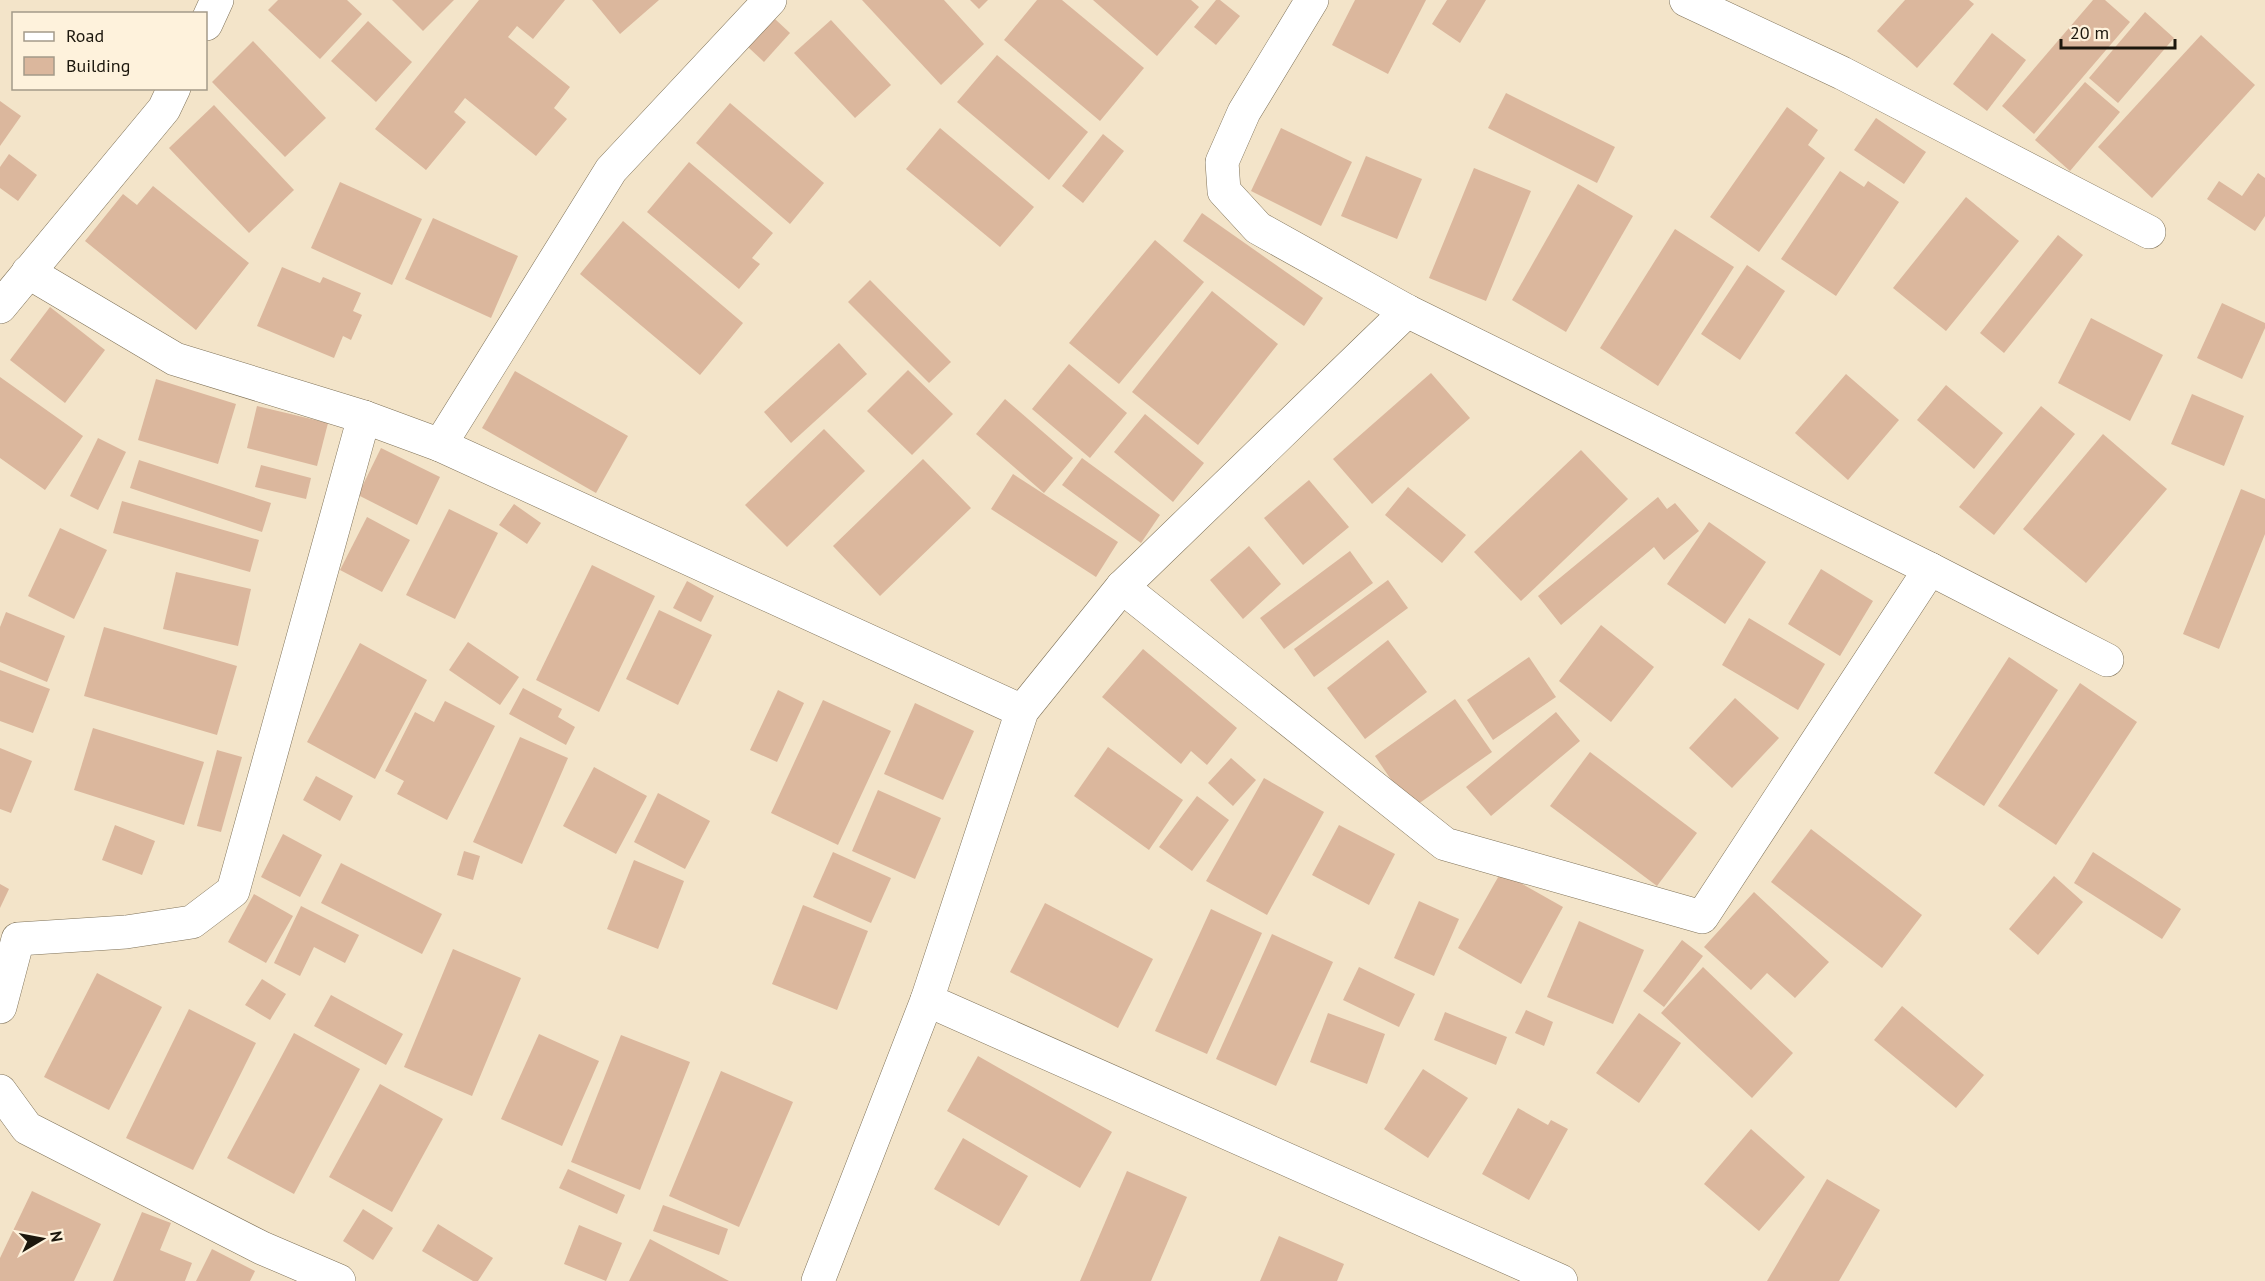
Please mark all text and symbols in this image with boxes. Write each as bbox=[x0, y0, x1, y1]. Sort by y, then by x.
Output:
legend bbox=[12, 12, 207, 90]
scale bar bbox=[2061, 12, 2175, 50]
text: 20 m bbox=[2070, 21, 2109, 44]
text: Road bbox=[66, 24, 104, 47]
text: Building bbox=[66, 54, 130, 77]
north arrow bbox=[12, 1209, 72, 1269]
text: N bbox=[46, 1229, 68, 1243]

